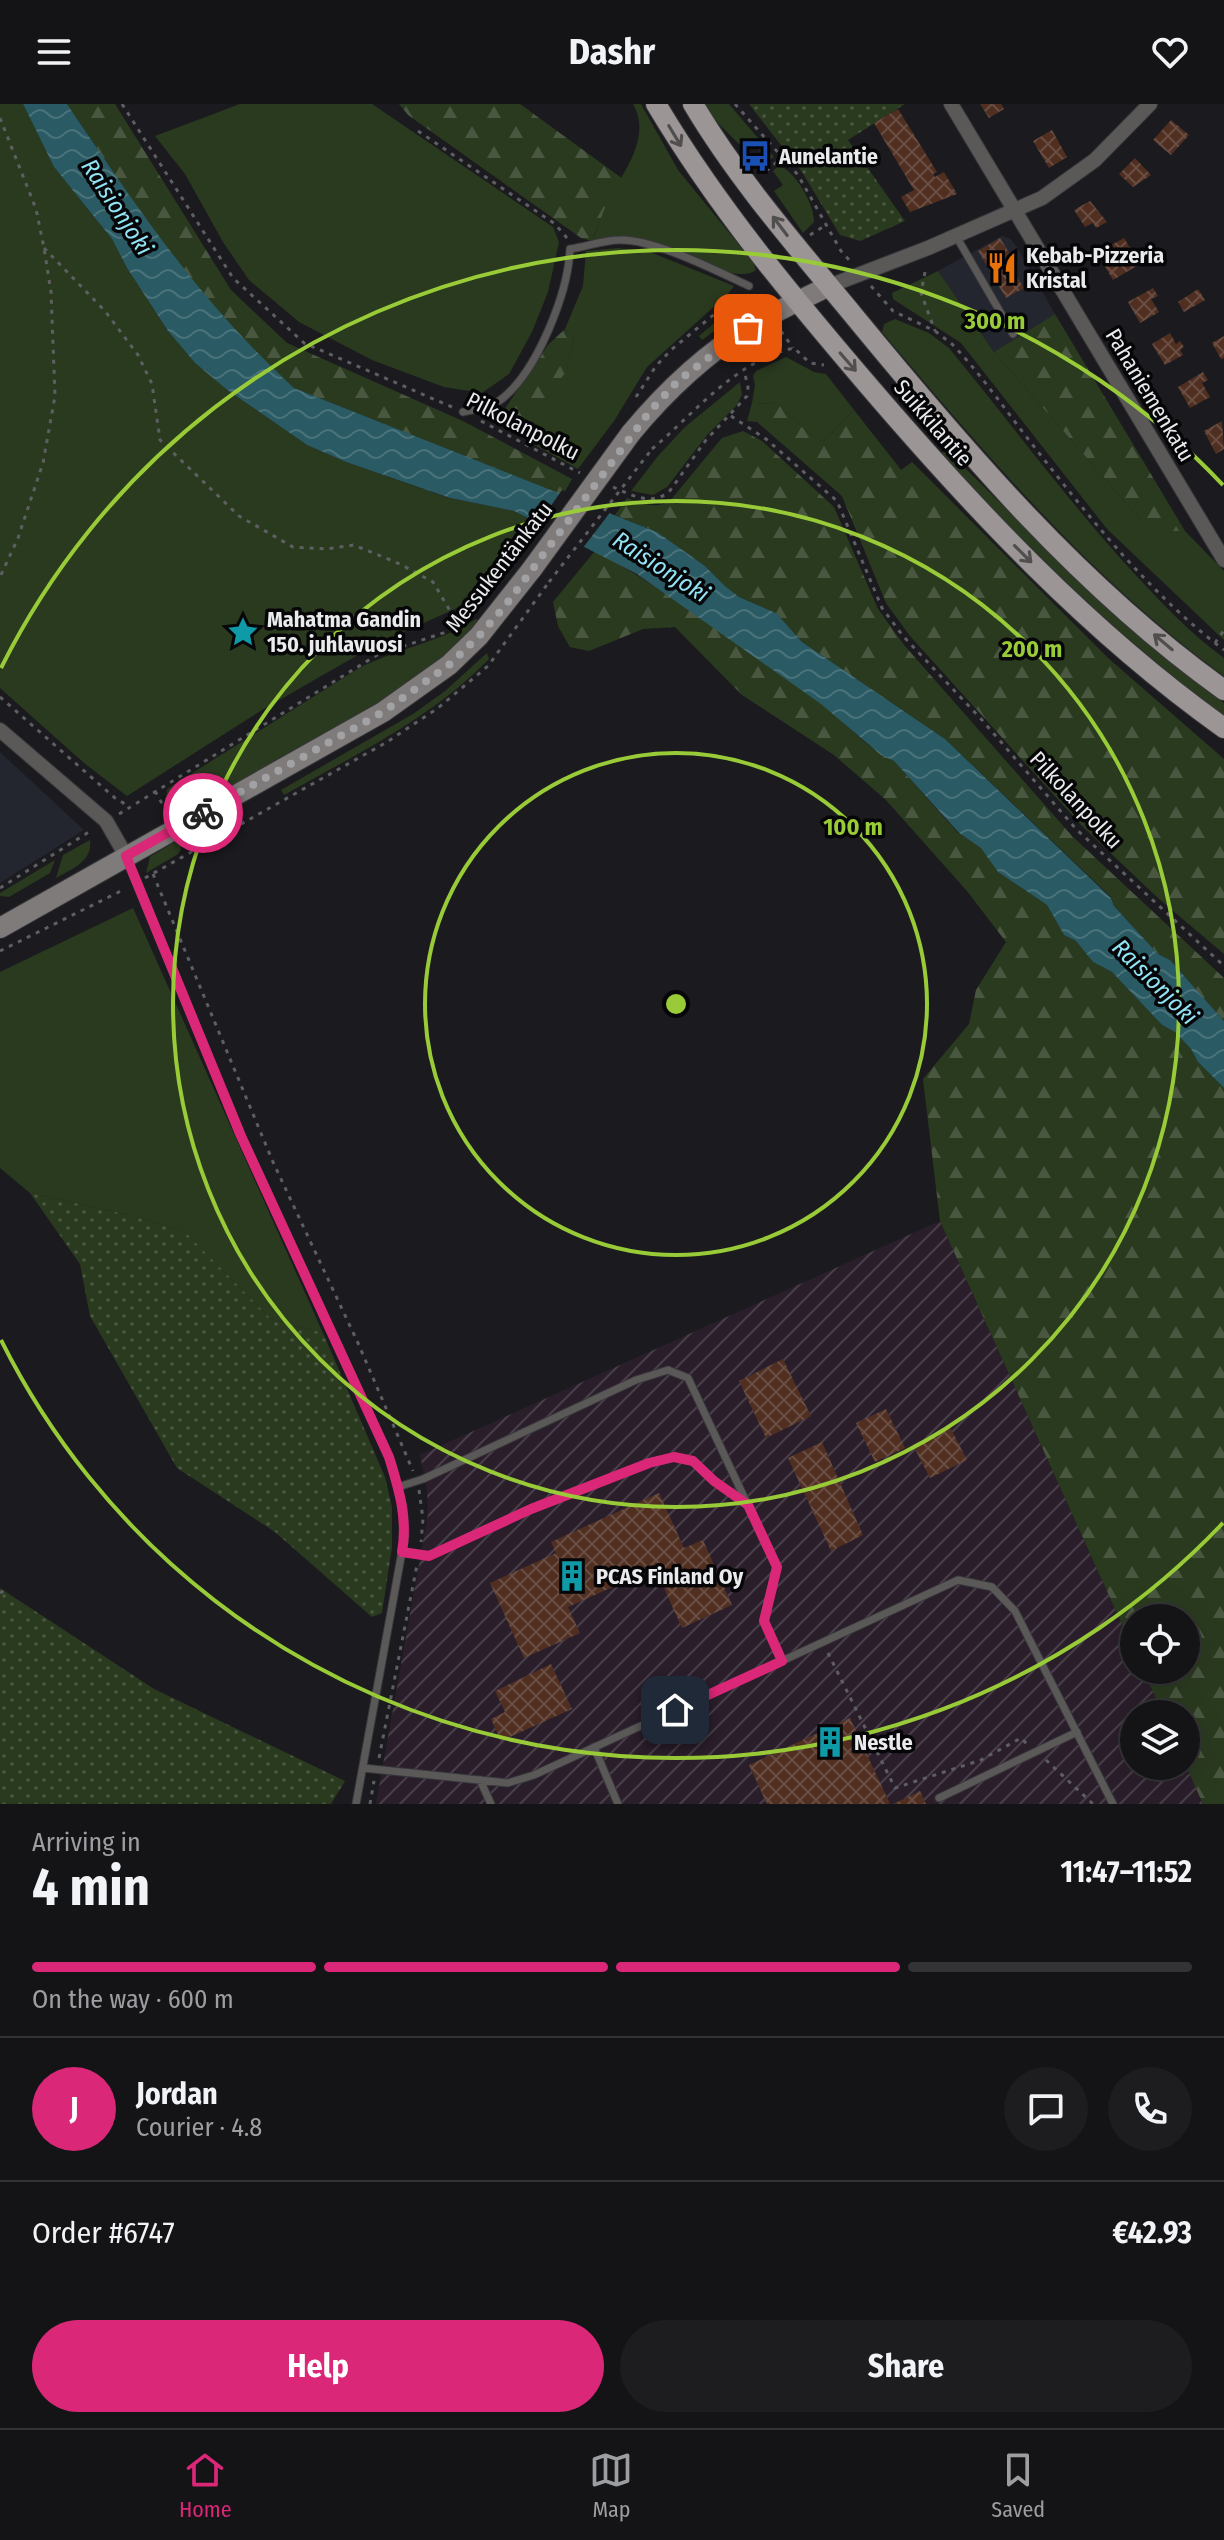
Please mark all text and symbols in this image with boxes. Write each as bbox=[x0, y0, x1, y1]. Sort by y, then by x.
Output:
icon: menu bbox=[32, 30, 76, 74]
text: Dashr bbox=[569, 30, 655, 74]
icon: heart bbox=[1148, 30, 1192, 74]
one-way arrow bbox=[667, 124, 683, 147]
bus stop icon: Aunelantie bbox=[738, 139, 772, 173]
place label: Aunelantie bbox=[778, 143, 878, 170]
water label: Raisionjoki bbox=[76, 154, 158, 260]
one-way arrow bbox=[772, 216, 789, 237]
place label: Kebab-Pizzeria Kristal bbox=[1026, 242, 1164, 294]
restaurant icon: Kebab-Pizzeria Kristal bbox=[985, 251, 1019, 285]
pin bbox=[714, 294, 782, 362]
icon: bag bbox=[726, 306, 770, 350]
text: 300 m bbox=[964, 307, 1025, 335]
street label: Pahaniemenkatu bbox=[1100, 324, 1200, 466]
one-way arrow bbox=[839, 351, 857, 371]
street label: Suikkilantie bbox=[888, 374, 978, 472]
street label: Pilkolanpolku bbox=[462, 386, 584, 466]
street label: Messukentänkatu bbox=[440, 496, 558, 638]
water label: Raisionjoki bbox=[608, 526, 714, 608]
one-way arrow bbox=[1013, 544, 1032, 563]
place label: Mahatma Gandin 150. juhlavuosi bbox=[267, 606, 421, 658]
place icon: Mahatma Gandin 150. juhlavuosi bbox=[226, 615, 260, 649]
one-way arrow bbox=[1153, 633, 1173, 651]
text: 200 m bbox=[1001, 635, 1062, 663]
street label: Pilkolanpolku bbox=[1024, 746, 1128, 854]
courier bbox=[163, 773, 243, 853]
icon: bike bbox=[181, 791, 225, 835]
text: 100 m bbox=[823, 813, 883, 841]
water label: Raisionjoki bbox=[1107, 934, 1203, 1030]
centre of rings bbox=[662, 990, 690, 1018]
building icon: PCAS Finland Oy bbox=[555, 1559, 589, 1593]
place label: PCAS Finland Oy bbox=[596, 1563, 744, 1590]
map controls bbox=[1120, 1604, 1200, 1780]
button: locate bbox=[1120, 1604, 1200, 1684]
pin bbox=[641, 1676, 709, 1744]
icon: home bbox=[653, 1688, 697, 1732]
button: layers bbox=[1120, 1700, 1200, 1780]
building icon: Nestle bbox=[813, 1725, 847, 1759]
place label: Nestle bbox=[854, 1729, 913, 1756]
text: Arriving in bbox=[32, 1827, 141, 1858]
text: 11:47–11:52 bbox=[1061, 1854, 1192, 1890]
text: 4 min bbox=[32, 1856, 150, 1919]
text: On the way · 600 m bbox=[32, 1984, 234, 2015]
button: chat bbox=[1004, 2067, 1088, 2151]
button: phone bbox=[1108, 2067, 1192, 2151]
text: Jordan bbox=[136, 2076, 218, 2112]
text: J bbox=[70, 2091, 78, 2127]
text: Courier · 4.8 bbox=[136, 2112, 262, 2143]
text: Order #6747 bbox=[32, 2215, 175, 2251]
text: €42.93 bbox=[1113, 2215, 1192, 2251]
button: Help bbox=[32, 2320, 604, 2412]
button: Share bbox=[620, 2320, 1192, 2412]
tab: Home bbox=[179, 2448, 232, 2523]
tab: Map bbox=[589, 2448, 633, 2523]
tab: Saved bbox=[991, 2448, 1045, 2523]

